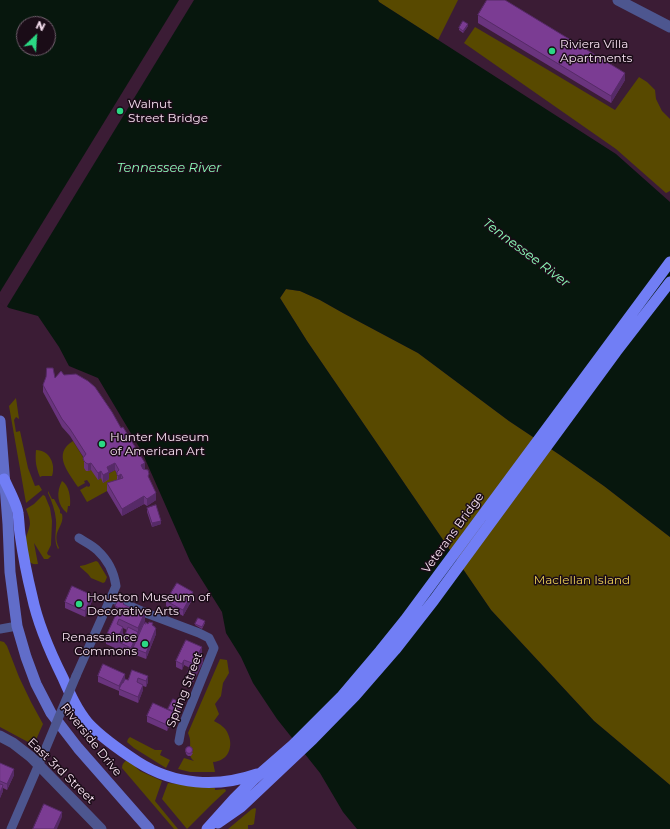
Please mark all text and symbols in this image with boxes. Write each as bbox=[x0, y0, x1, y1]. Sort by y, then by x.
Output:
north arrow bbox=[16, 16, 56, 56]
text: N bbox=[34, 18, 48, 34]
place label: Riviera Villa Apartments bbox=[560, 37, 632, 65]
marker: Riviera Villa Apartments bbox=[547, 46, 557, 56]
place label: Walnut Street Bridge bbox=[128, 97, 208, 125]
marker: Walnut Street Bridge bbox=[115, 106, 125, 116]
water label: Tennessee River bbox=[117, 160, 221, 176]
water label: Tennessee River bbox=[480, 215, 572, 291]
place label: Hunter Museum of American Art bbox=[110, 430, 209, 458]
marker: Hunter Museum of American Art bbox=[97, 439, 107, 449]
street label: Veterans Bridge bbox=[419, 490, 487, 576]
park label: Maclellan Island bbox=[534, 573, 630, 587]
place label: Houston Museum of Decorative Arts bbox=[87, 590, 210, 618]
marker: Houston Museum of Decorative Arts bbox=[74, 599, 84, 609]
place label: Renassaince Commons bbox=[62, 630, 137, 658]
marker: Renassaince Commons bbox=[140, 639, 150, 649]
street label: Spring Street bbox=[164, 650, 206, 730]
street label: Riverside Drive bbox=[57, 701, 125, 779]
street label: East 3rd Street bbox=[24, 735, 98, 807]

